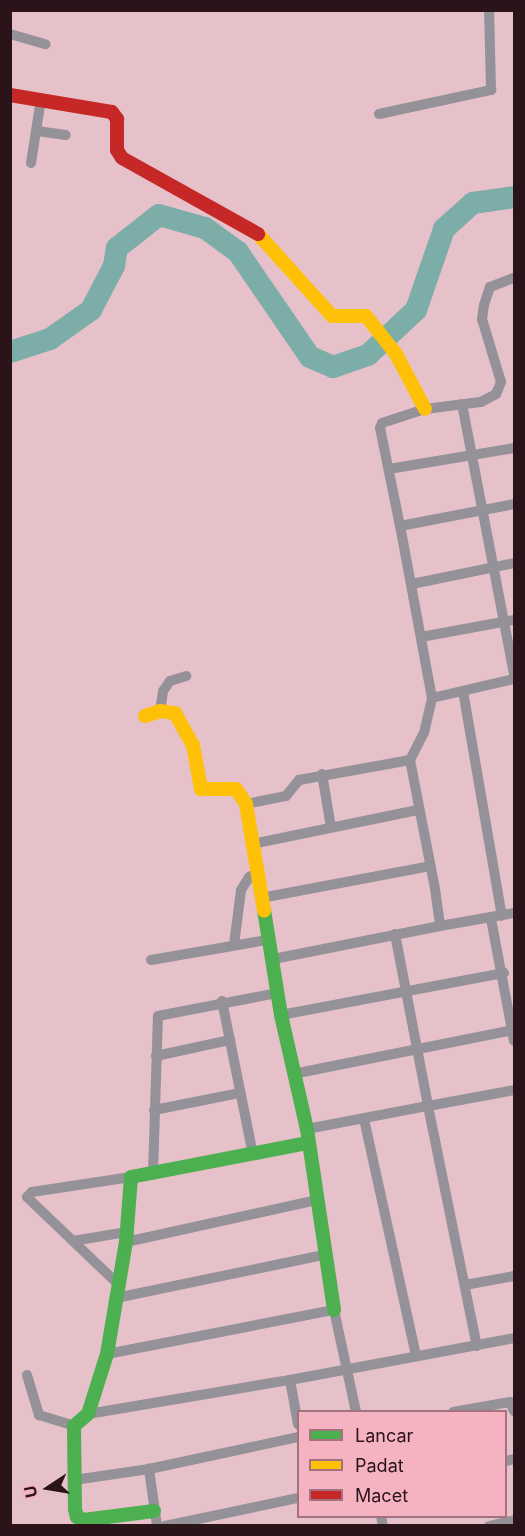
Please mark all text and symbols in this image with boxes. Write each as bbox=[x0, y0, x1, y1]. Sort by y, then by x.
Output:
legend bbox=[297, 1410, 507, 1518]
text: Lancar bbox=[355, 1425, 413, 1446]
text: Padat bbox=[355, 1455, 404, 1476]
north arrow bbox=[18, 1458, 78, 1518]
text: U bbox=[19, 1484, 41, 1500]
text: Macet bbox=[355, 1485, 408, 1506]

